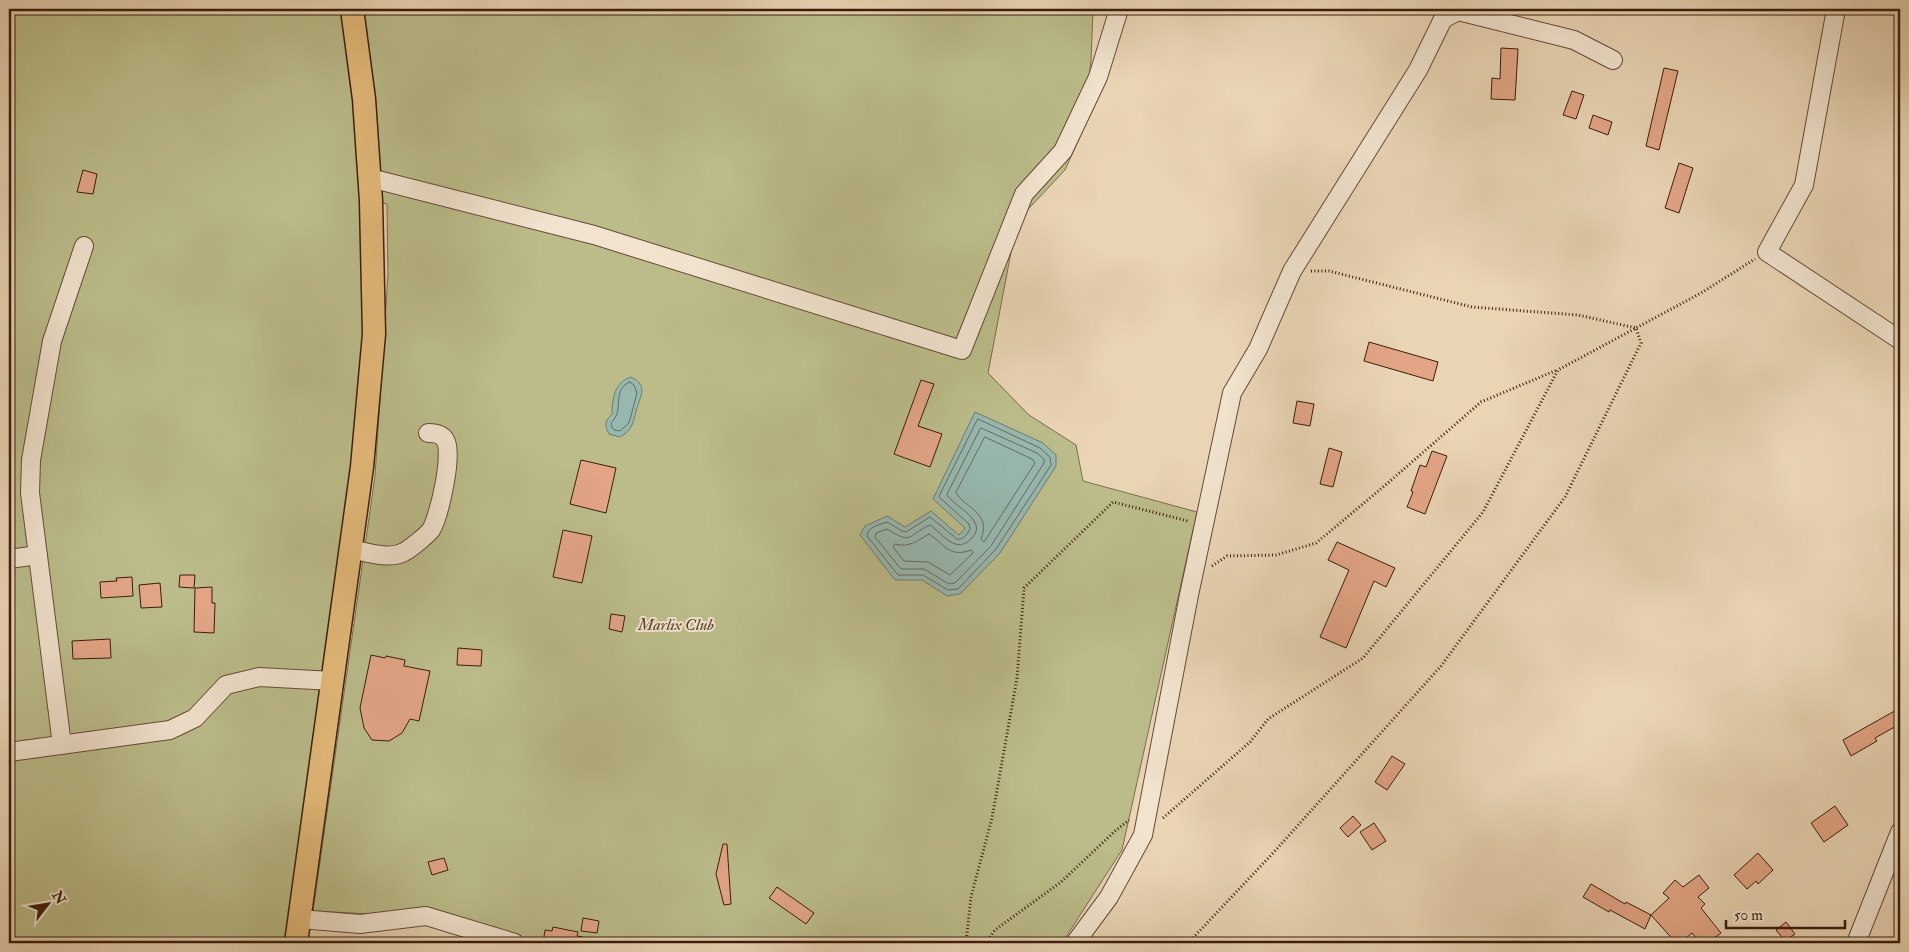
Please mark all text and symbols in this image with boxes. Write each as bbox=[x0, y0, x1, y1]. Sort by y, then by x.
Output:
park label: Marlix Club bbox=[637, 615, 714, 635]
north arrow bbox=[22, 880, 72, 930]
text: N bbox=[48, 887, 69, 908]
scale bar bbox=[1726, 897, 1845, 929]
text: 50 m bbox=[1734, 906, 1763, 925]

